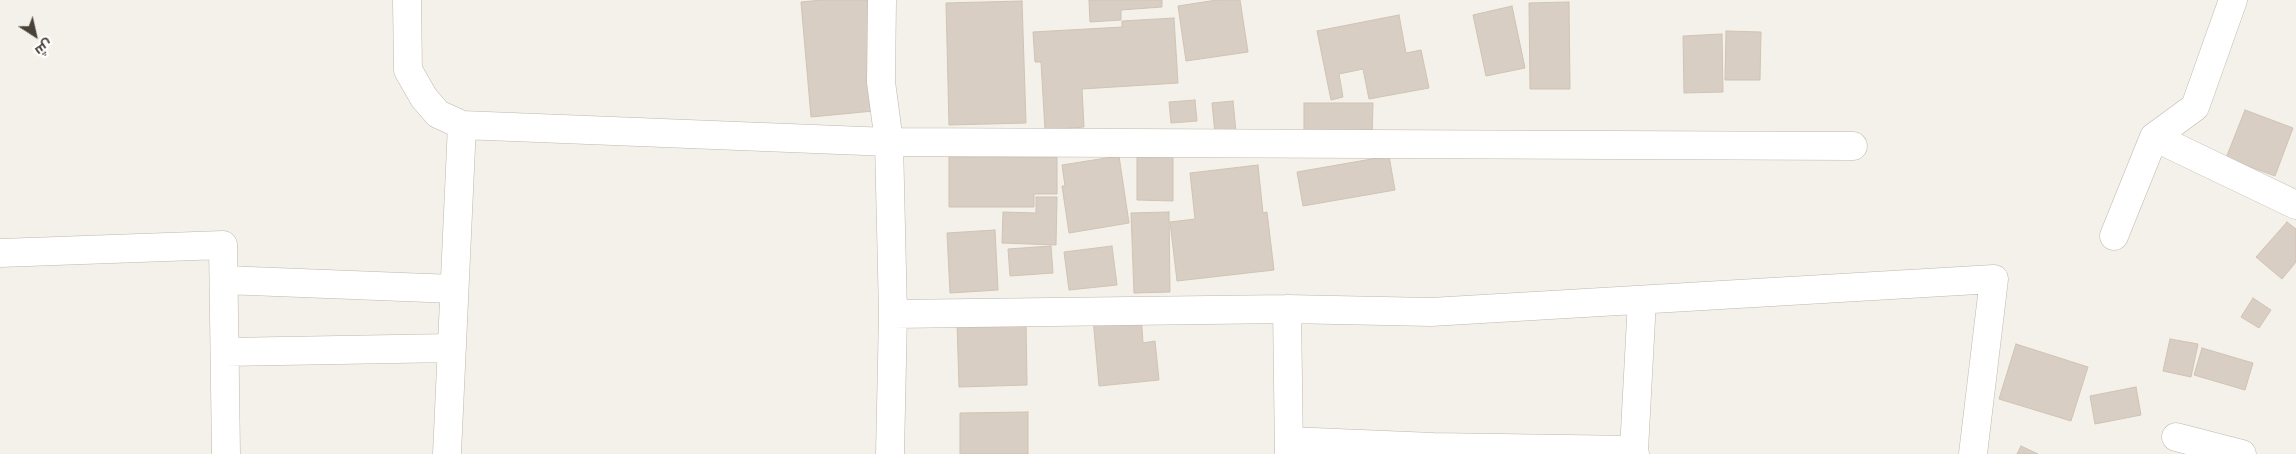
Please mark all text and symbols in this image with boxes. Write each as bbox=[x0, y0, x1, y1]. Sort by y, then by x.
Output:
north arrow bbox=[10, 10, 60, 60]
text: ش bbox=[32, 36, 56, 60]

